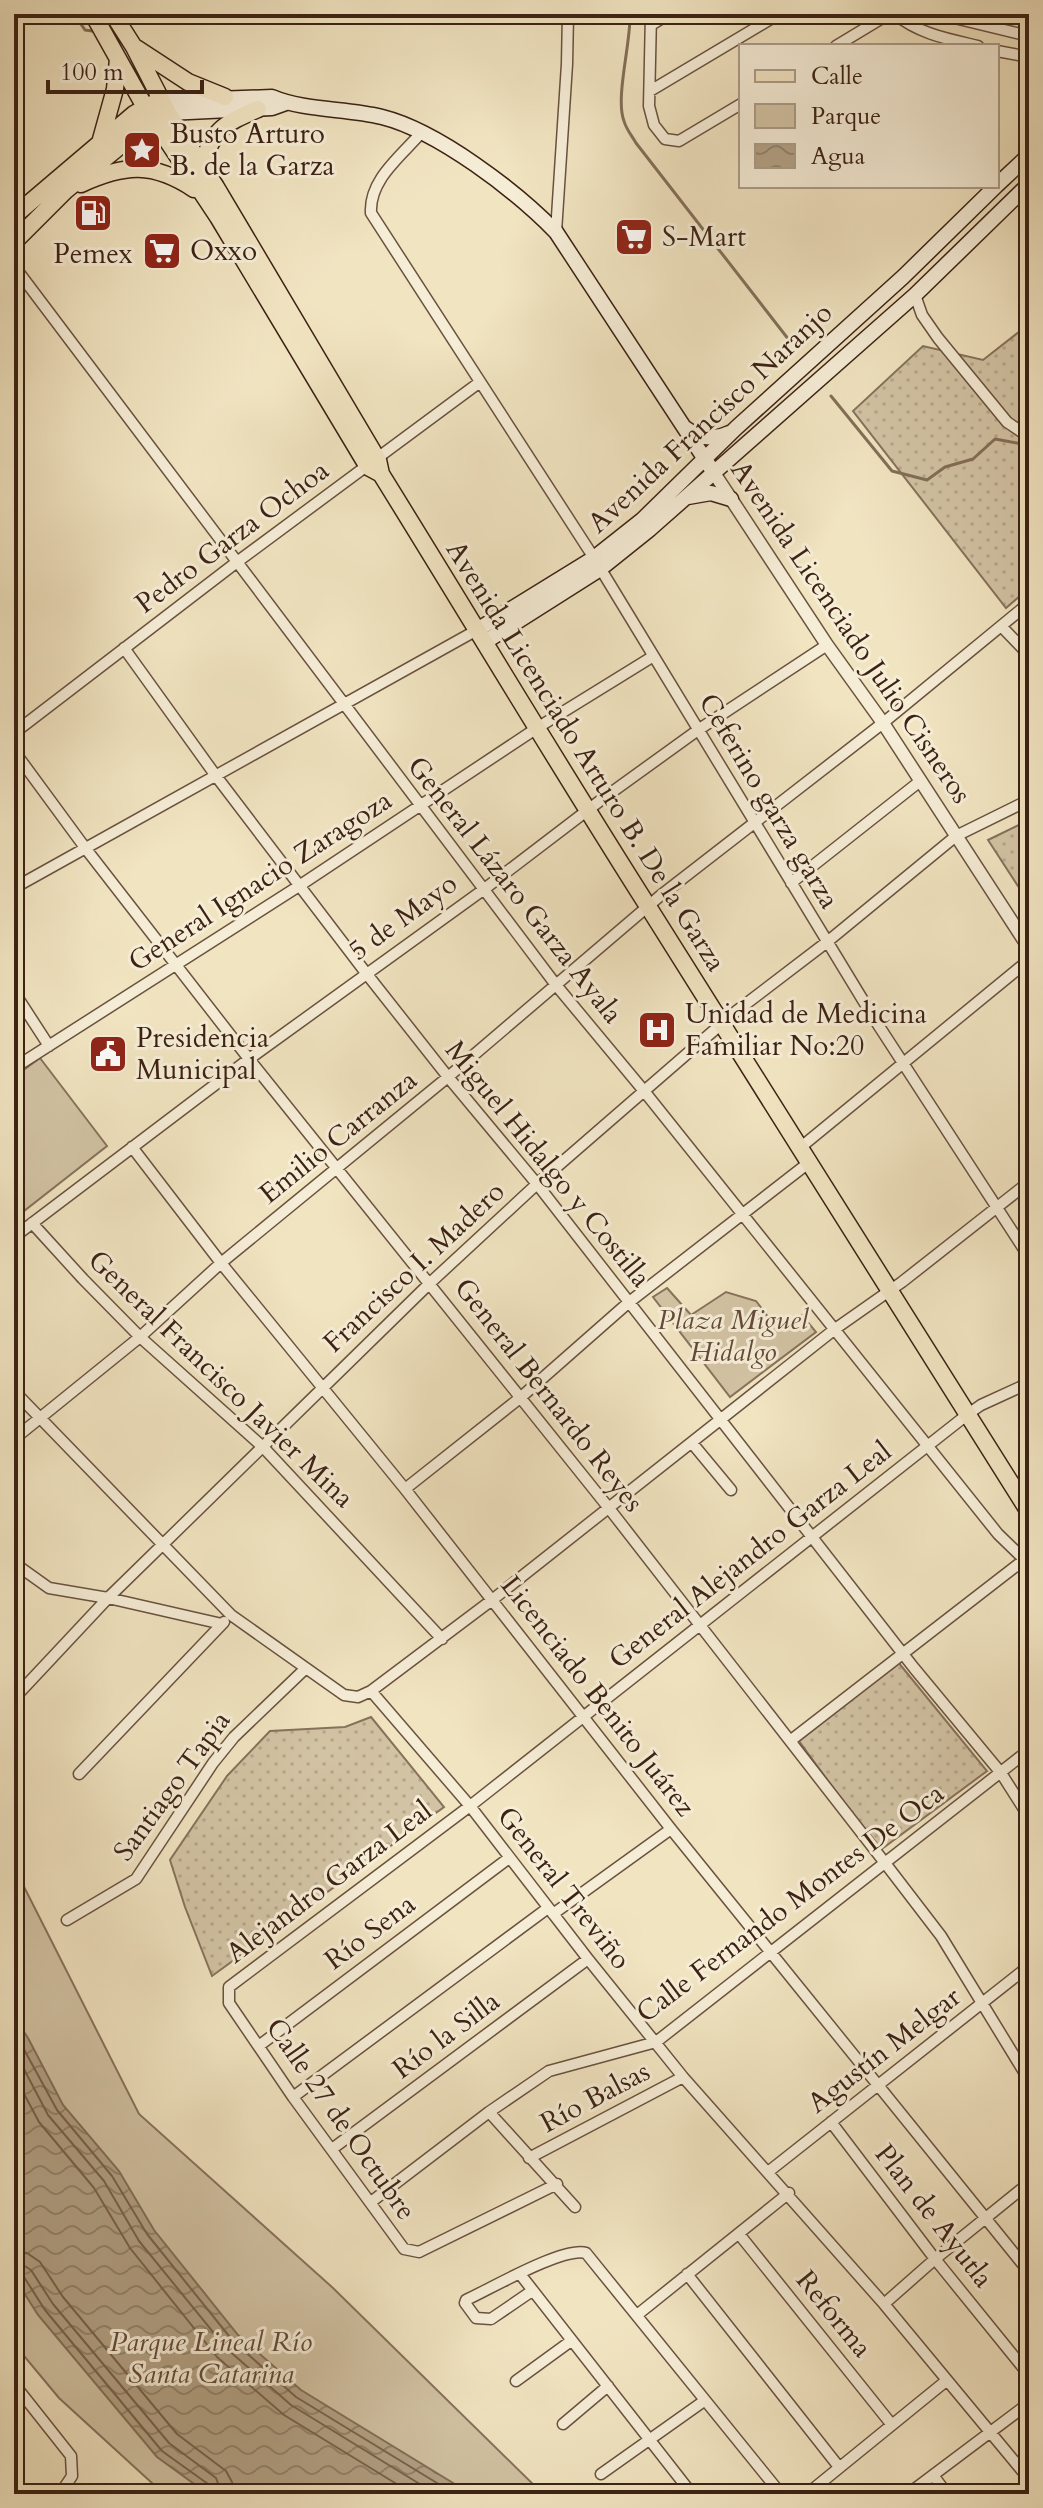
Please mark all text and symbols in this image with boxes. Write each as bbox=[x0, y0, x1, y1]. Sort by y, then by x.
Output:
scale bar bbox=[48, 44, 202, 94]
legend bbox=[739, 44, 999, 188]
text: 100 m bbox=[60, 56, 124, 89]
text: Calle bbox=[811, 60, 863, 93]
text: Parque bbox=[811, 100, 881, 133]
place label: Busto Arturo B. de la Garza bbox=[170, 115, 335, 185]
place icon: Busto Arturo B. de la Garza bbox=[121, 129, 163, 171]
text: Agua bbox=[811, 140, 866, 173]
fuel station icon: Pemex bbox=[72, 192, 114, 234]
supermarket icon: S-Mart bbox=[613, 216, 655, 258]
place label: S-Mart bbox=[662, 218, 746, 256]
supermarket icon: Oxxo bbox=[141, 230, 183, 272]
place label: Oxxo bbox=[190, 232, 257, 270]
place label: Pemex bbox=[53, 235, 133, 273]
street label: Avenida Francisco Naranjo bbox=[579, 294, 841, 542]
street label: Pedro Garza Ochoa bbox=[127, 452, 337, 622]
street label: Avenida Licenciado Julio Cisneros bbox=[722, 453, 980, 811]
street label: Avenida Licenciado Arturo B. De la Garza bbox=[437, 533, 735, 979]
street label: Ceferino garza garza bbox=[690, 686, 848, 916]
street label: General Lázaro Garza Ayala bbox=[399, 748, 631, 1032]
street label: General Ignacio Zaragoza bbox=[121, 782, 399, 980]
street label: 5 de Mayo bbox=[341, 865, 465, 969]
place label: Unidad de Medicina Familiar No:20 bbox=[685, 995, 927, 1065]
hospital icon: Unidad de Medicina Familiar No:20 bbox=[636, 1009, 678, 1051]
place label: Presidencia Municipal bbox=[136, 1019, 269, 1089]
street label: Miguel Hidalgo y Costilla bbox=[436, 1032, 660, 1296]
public building icon: Presidencia Municipal bbox=[87, 1033, 129, 1075]
street label: Emilio Carranza bbox=[251, 1061, 425, 1213]
street label: Francisco I. Madero bbox=[315, 1173, 513, 1361]
street label: General Francisco Javier Mina bbox=[80, 1242, 362, 1516]
street label: General Bernardo Reyes bbox=[446, 1270, 652, 1520]
park label: Plaza Miguel Hidalgo bbox=[658, 1301, 810, 1371]
street label: General Alejandro Garza Leal bbox=[601, 1432, 899, 1678]
street label: Licenciado Benito Juárez bbox=[492, 1568, 704, 1825]
street label: Santiago Tapia bbox=[105, 1703, 239, 1869]
street label: Calle Fernando Montes De Oca bbox=[628, 1775, 952, 2031]
street label: Alejandro Garza Leal bbox=[218, 1792, 440, 1972]
street label: General Treviño bbox=[488, 1799, 640, 1977]
street label: Río Sena bbox=[317, 1885, 423, 1979]
street label: Agustín Melgar bbox=[800, 1978, 969, 2122]
street label: Río la Silla bbox=[385, 1982, 507, 2088]
street label: Calle 27 de Octubre bbox=[257, 2010, 425, 2228]
street label: Río Balsas bbox=[534, 2052, 656, 2142]
street label: Plan de Ayutla bbox=[866, 2136, 1002, 2296]
street label: Reforma bbox=[787, 2262, 881, 2366]
park label: Parque Lineal Río Santa Catarina bbox=[110, 2323, 312, 2393]

